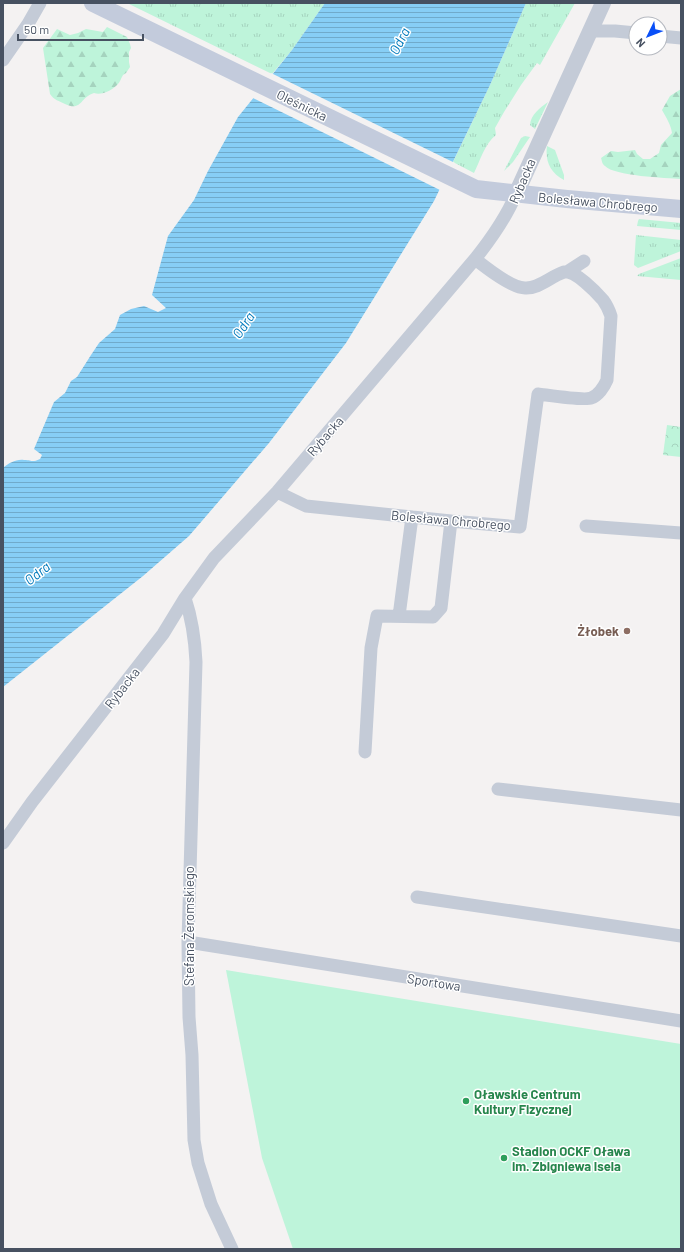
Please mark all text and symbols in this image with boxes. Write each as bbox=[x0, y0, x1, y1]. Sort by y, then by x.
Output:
scale bar bbox=[18, 16, 143, 42]
north arrow bbox=[628, 16, 668, 56]
text: 50 m bbox=[24, 22, 49, 36]
water label: Odra bbox=[385, 25, 413, 57]
text: N bbox=[633, 36, 648, 50]
street label: Oleśnicka bbox=[274, 86, 330, 124]
street label: Rybacka bbox=[505, 156, 539, 206]
street label: Bolesława Chrobrego bbox=[537, 189, 659, 215]
water label: Odra bbox=[228, 309, 258, 341]
street label: Rybacka bbox=[303, 413, 347, 459]
street label: Bolesława Chrobrego bbox=[390, 507, 512, 533]
water label: Odra bbox=[21, 558, 53, 588]
place label: Żłobek bbox=[578, 623, 619, 639]
marker: Żłobek bbox=[622, 626, 632, 636]
street label: Rybacka bbox=[101, 664, 143, 712]
street label: Stefana Żeromskiego bbox=[181, 866, 197, 986]
street label: Sportowa bbox=[406, 970, 462, 994]
place label: Oławskie Centrum Kultury Fizycznej bbox=[474, 1086, 581, 1117]
marker: Oławskie Centrum Kultury Fizycznej bbox=[461, 1096, 471, 1106]
place label: Stadion OCKF Oława im. Zbigniewa Isela bbox=[512, 1143, 630, 1174]
marker: Stadion OCKF Oława im. Zbigniewa Isela bbox=[499, 1153, 509, 1163]

